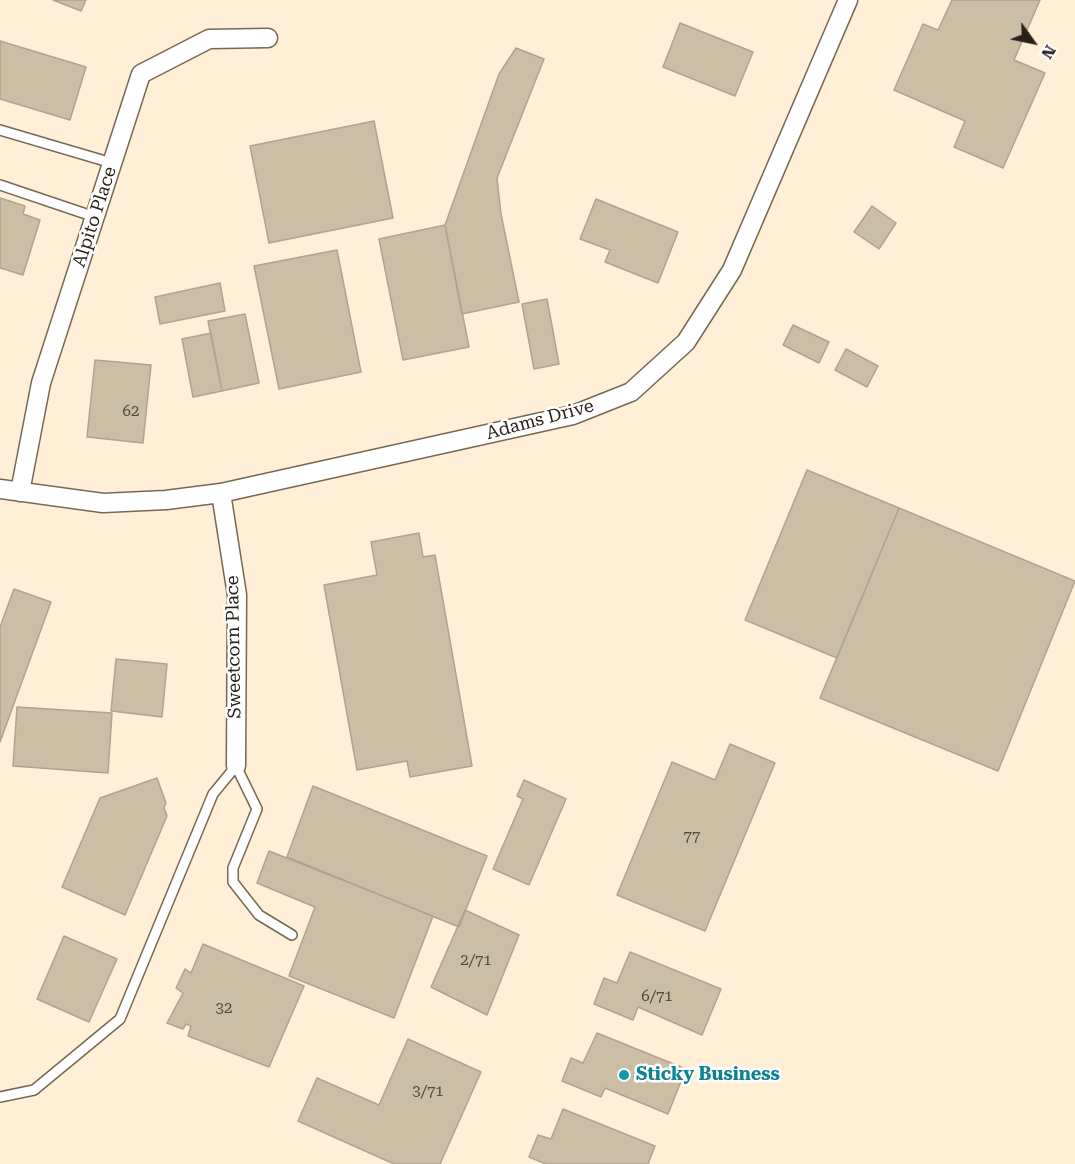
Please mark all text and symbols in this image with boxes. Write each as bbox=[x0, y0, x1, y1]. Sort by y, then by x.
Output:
north arrow bbox=[1003, 12, 1063, 72]
text: N bbox=[1037, 42, 1060, 62]
street label: Alpito Place bbox=[69, 164, 121, 270]
street label: Adams Drive bbox=[484, 395, 596, 445]
house number: 62 bbox=[123, 403, 139, 421]
street label: Sweetcorn Place bbox=[222, 575, 246, 719]
house number: 77 bbox=[684, 828, 700, 846]
house number: 2/71 bbox=[460, 952, 492, 970]
house number: 6/71 bbox=[641, 988, 673, 1006]
house number: 32 bbox=[216, 1000, 232, 1018]
place label: Sticky Business bbox=[636, 1064, 780, 1086]
marker: Sticky Business bbox=[617, 1068, 631, 1082]
house number: 3/71 bbox=[412, 1083, 444, 1101]

